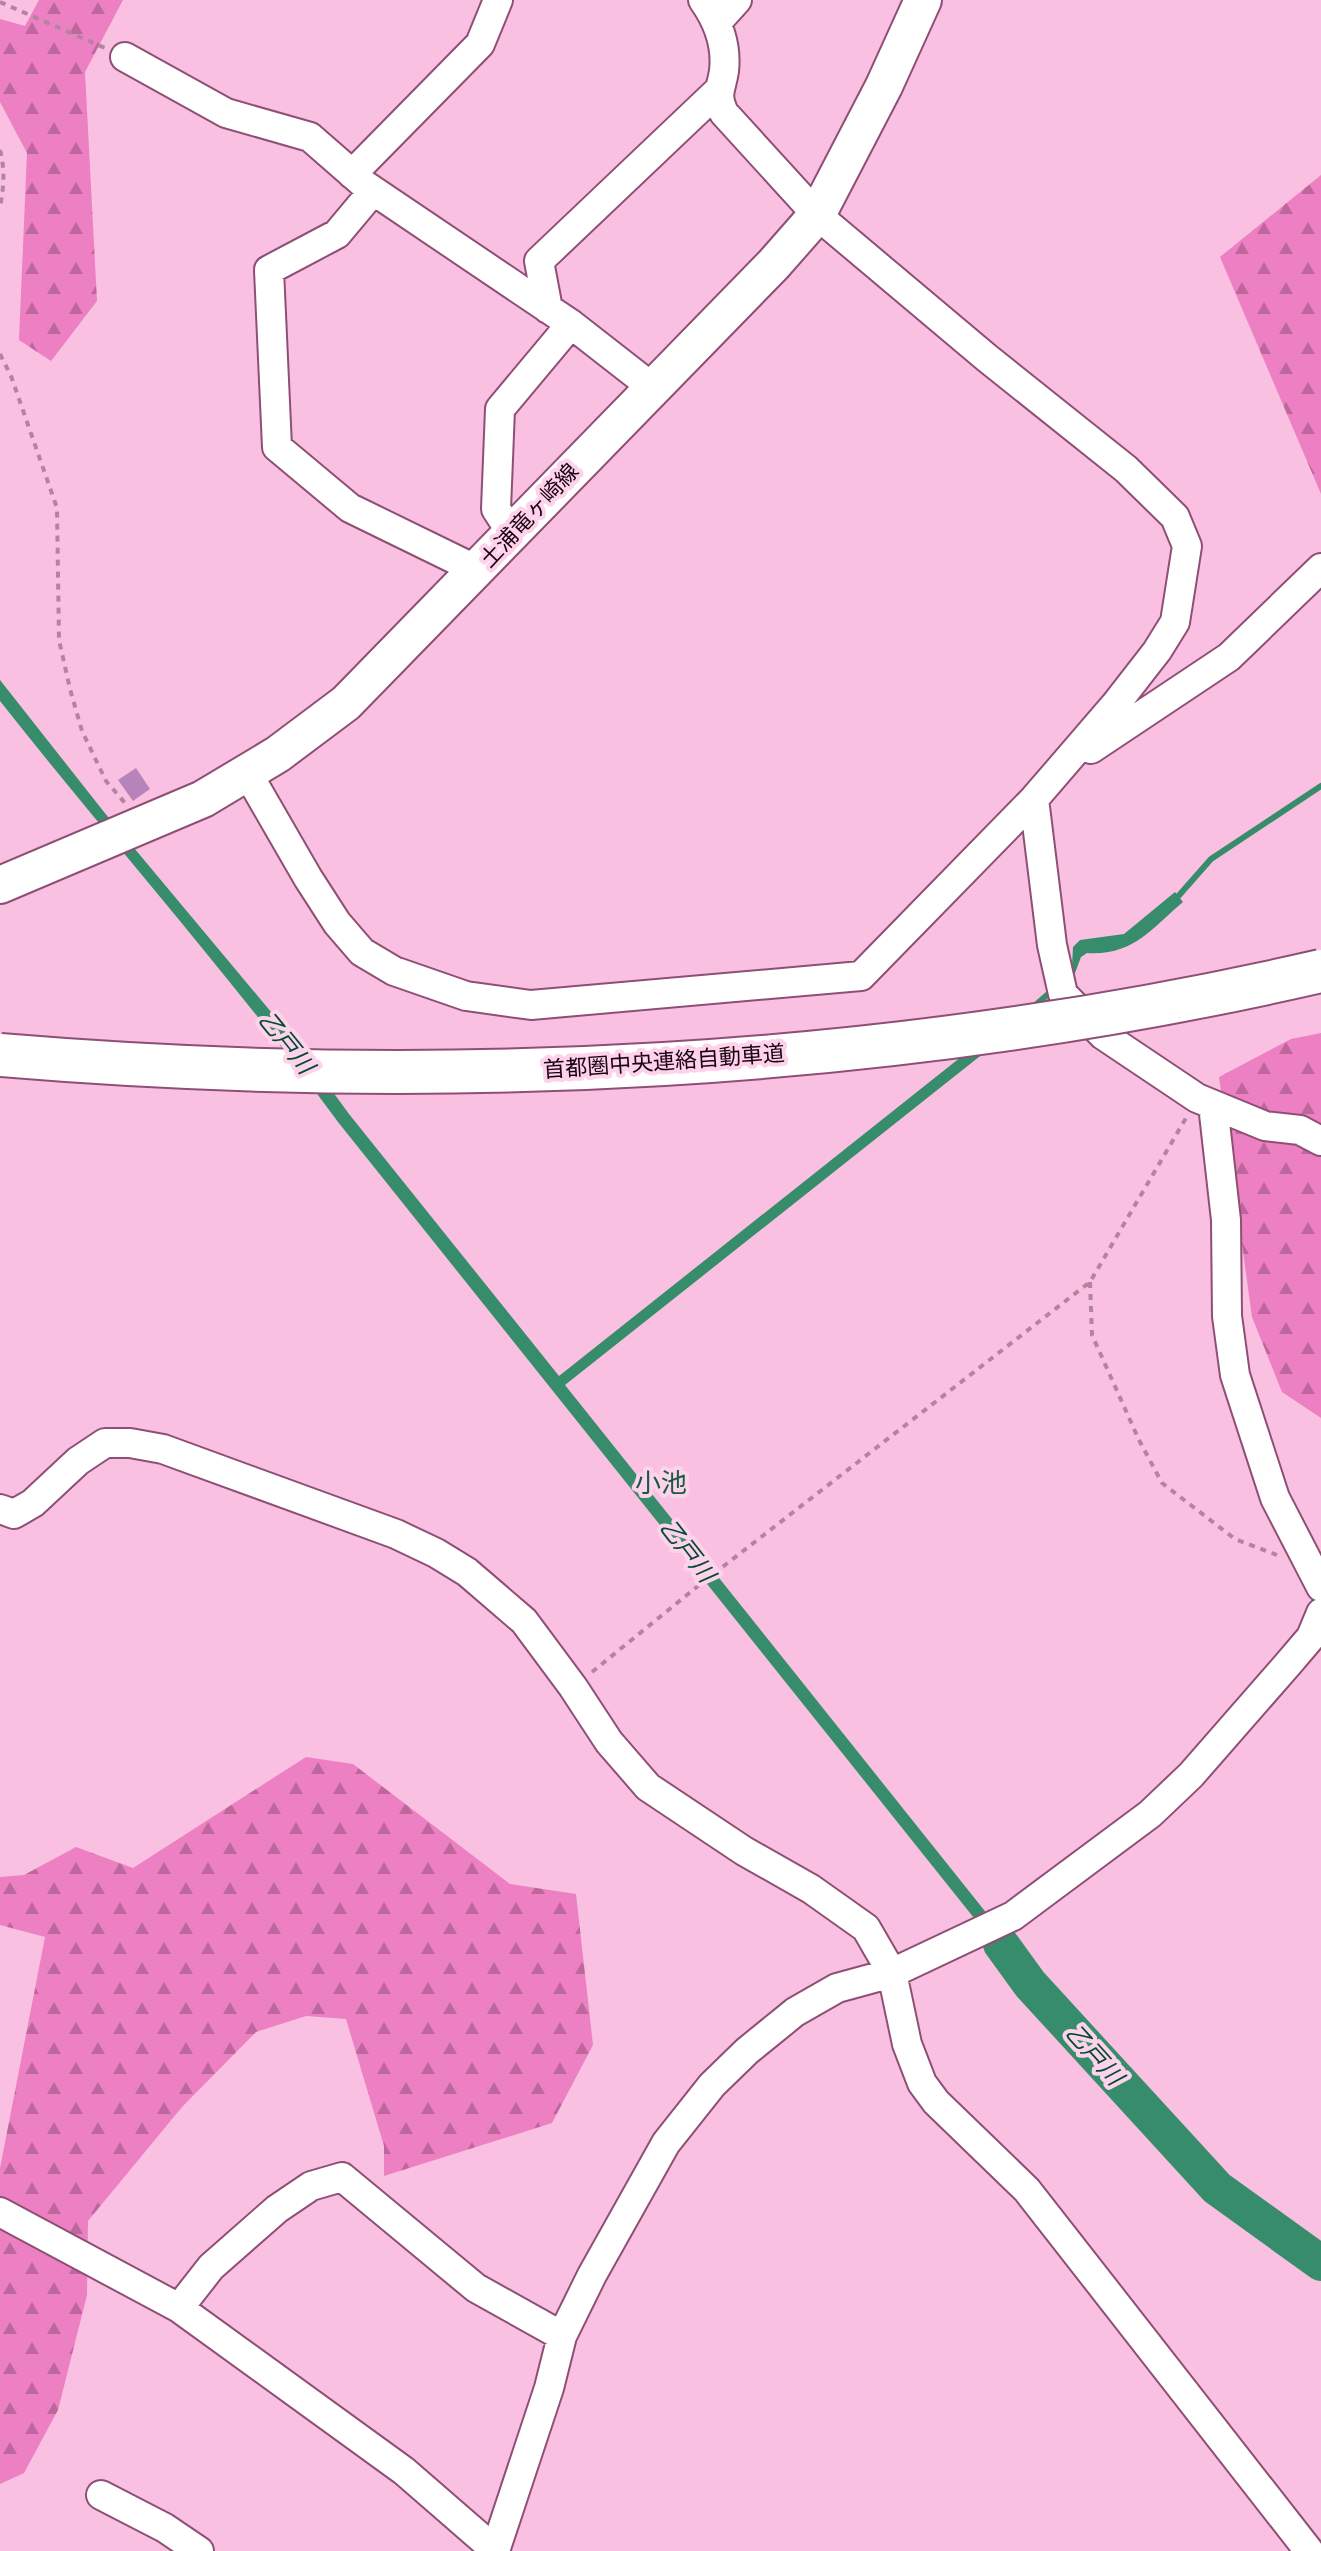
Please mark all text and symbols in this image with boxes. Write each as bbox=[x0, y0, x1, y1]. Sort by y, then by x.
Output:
street label: 土浦竜ヶ崎線 bbox=[474, 457, 584, 573]
water label: 乙戸川 bbox=[253, 1005, 323, 1082]
street label: 首都圏中央連絡自動車道 bbox=[542, 1039, 786, 1083]
district label: 小池 bbox=[635, 1466, 687, 1499]
water label: 乙戸川 bbox=[654, 1512, 724, 1590]
water label: 乙戸川 bbox=[1060, 2017, 1132, 2093]

